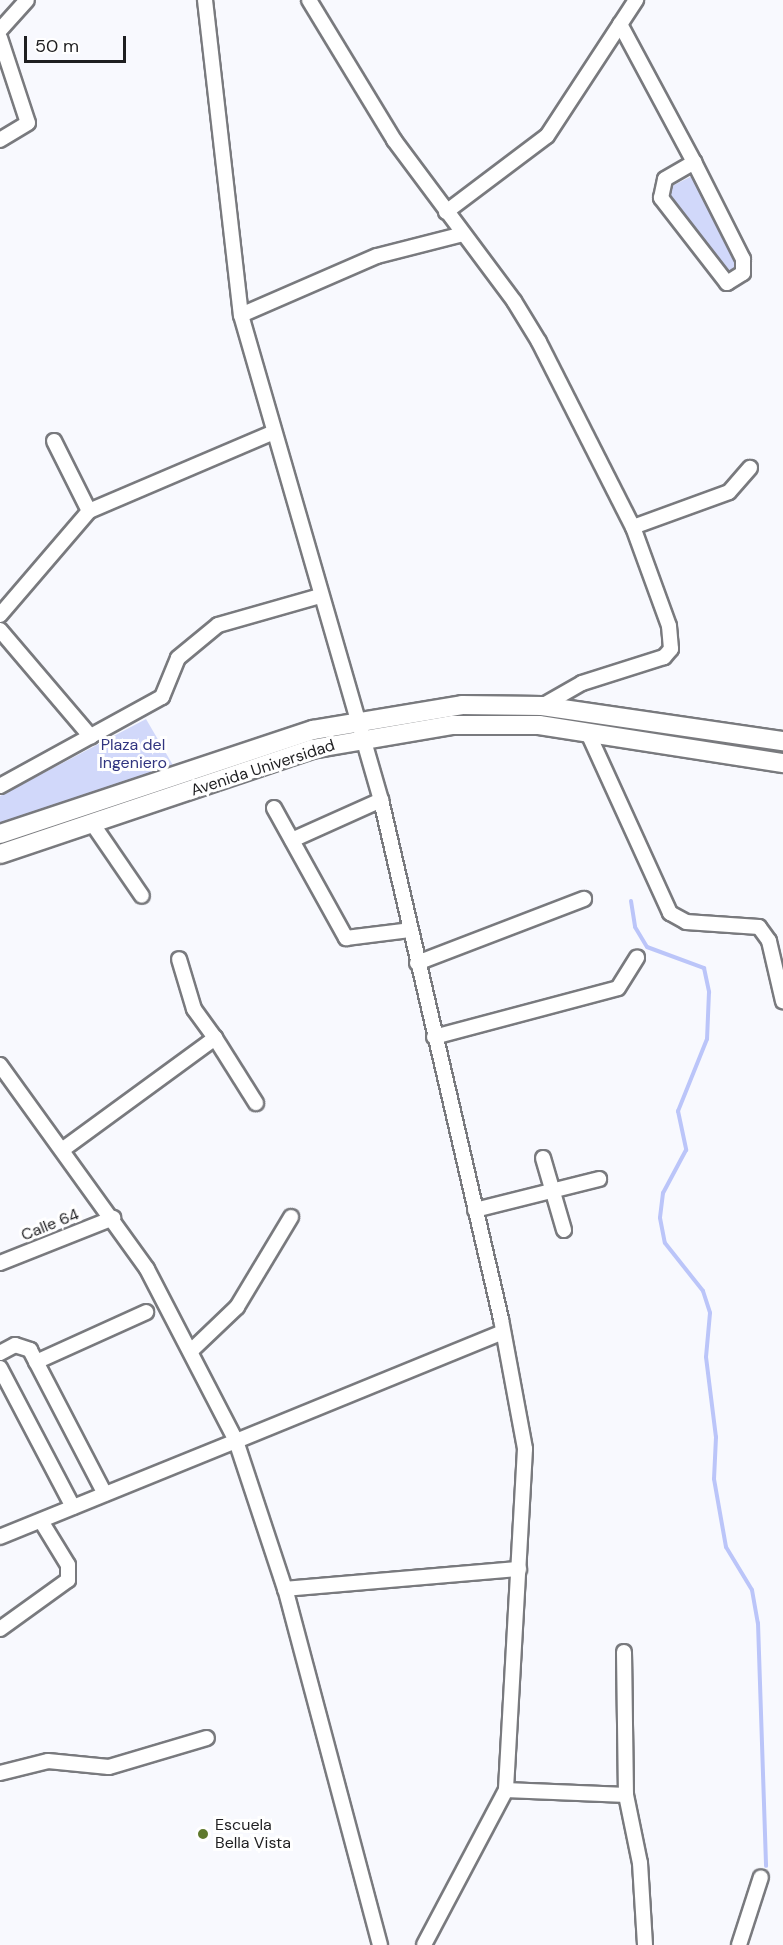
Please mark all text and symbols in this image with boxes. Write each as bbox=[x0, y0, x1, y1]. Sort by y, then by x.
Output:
scale bar bbox=[27, 24, 129, 62]
text: 50 m bbox=[35, 34, 79, 58]
park label: Plaza del Ingeniero bbox=[99, 735, 167, 773]
street label: Avenida Universidad bbox=[189, 736, 337, 800]
street label: Calle 64 bbox=[18, 1205, 82, 1245]
place label: Escuela Bella Vista bbox=[215, 1815, 291, 1853]
marker: Escuela Bella Vista bbox=[196, 1827, 210, 1841]

